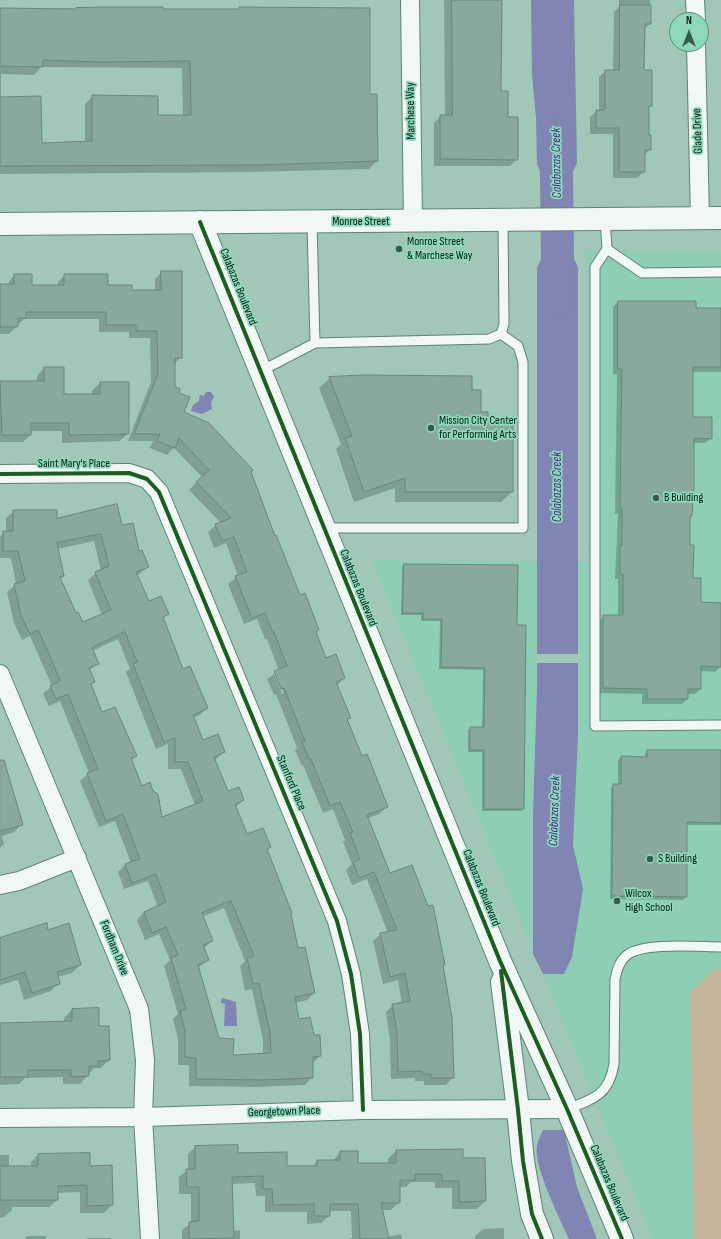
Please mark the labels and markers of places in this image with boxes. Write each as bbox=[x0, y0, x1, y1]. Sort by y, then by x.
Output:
place label: Monroe Street & Marchese Way bbox=[407, 235, 472, 263]
marker: Monroe Street & Marchese Way bbox=[394, 244, 404, 254]
place label: Mission City Center for Performing Arts bbox=[439, 414, 517, 442]
marker: Mission City Center for Performing Arts bbox=[426, 423, 436, 433]
place label: B Building bbox=[664, 491, 703, 505]
marker: B Building bbox=[651, 493, 661, 503]
place label: S Building bbox=[658, 852, 697, 866]
marker: S Building bbox=[645, 854, 655, 864]
place label: Wilcox High School bbox=[625, 887, 672, 915]
marker: Wilcox High School bbox=[612, 896, 622, 906]

